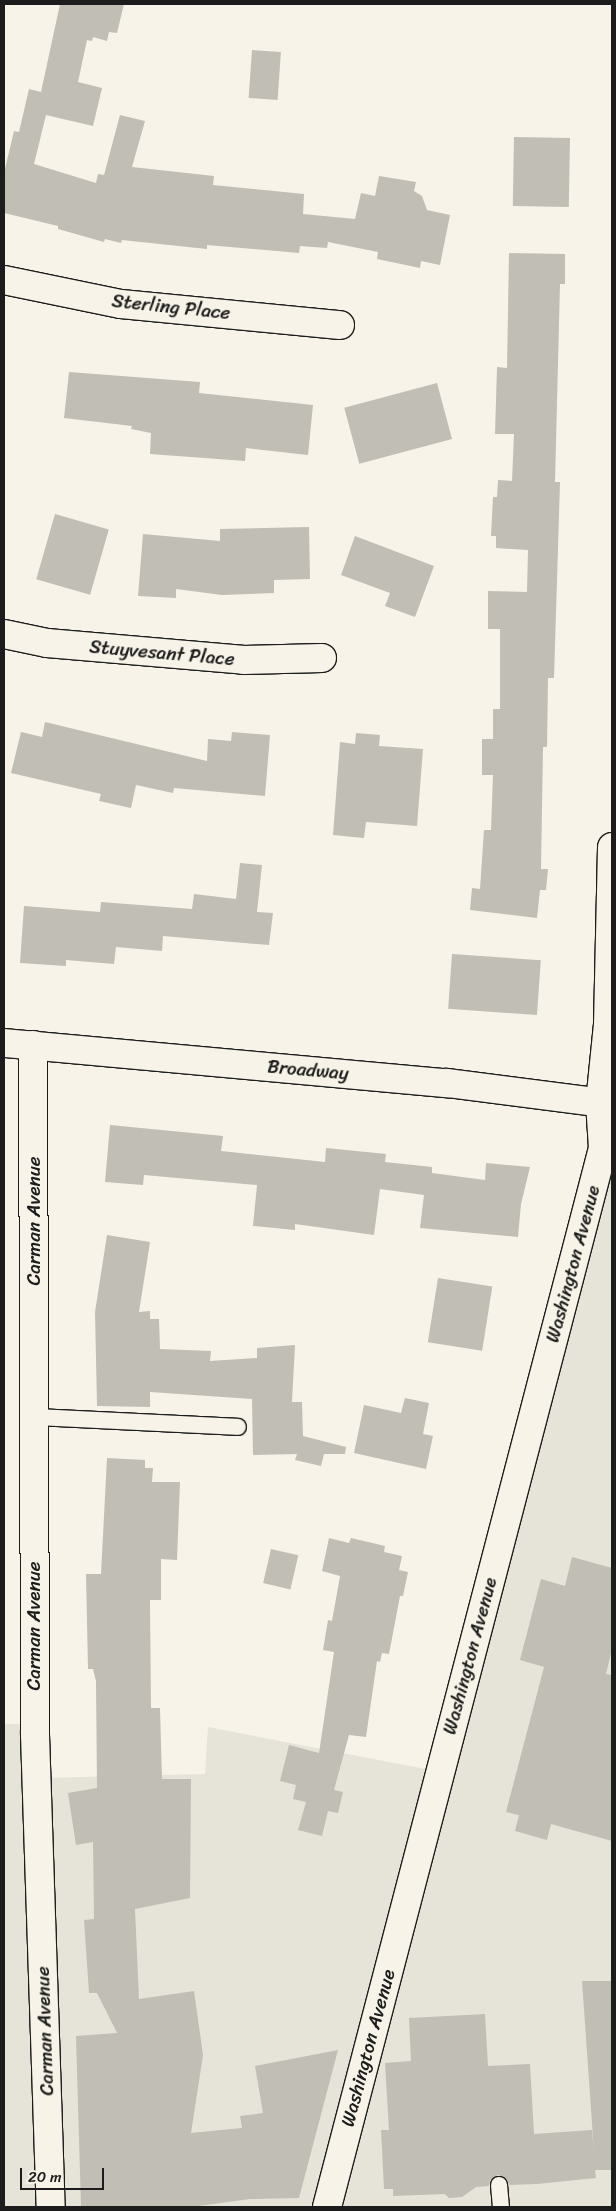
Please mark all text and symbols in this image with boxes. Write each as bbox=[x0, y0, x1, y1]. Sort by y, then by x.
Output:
street label: Sterling Place bbox=[111, 289, 231, 325]
street label: Stuyvesant Place bbox=[88, 635, 236, 671]
street label: Broadway bbox=[266, 1055, 350, 1085]
street label: Carman Avenue bbox=[23, 1156, 45, 1286]
street label: Washington Avenue bbox=[541, 1183, 605, 1345]
street label: Carman Avenue bbox=[23, 1561, 45, 1691]
street label: Washington Avenue bbox=[438, 1575, 502, 1737]
street label: Carman Avenue bbox=[31, 1966, 59, 2096]
street label: Washington Avenue bbox=[336, 1967, 400, 2129]
scale bar bbox=[22, 2158, 106, 2190]
text: 20 m bbox=[28, 2164, 62, 2190]

